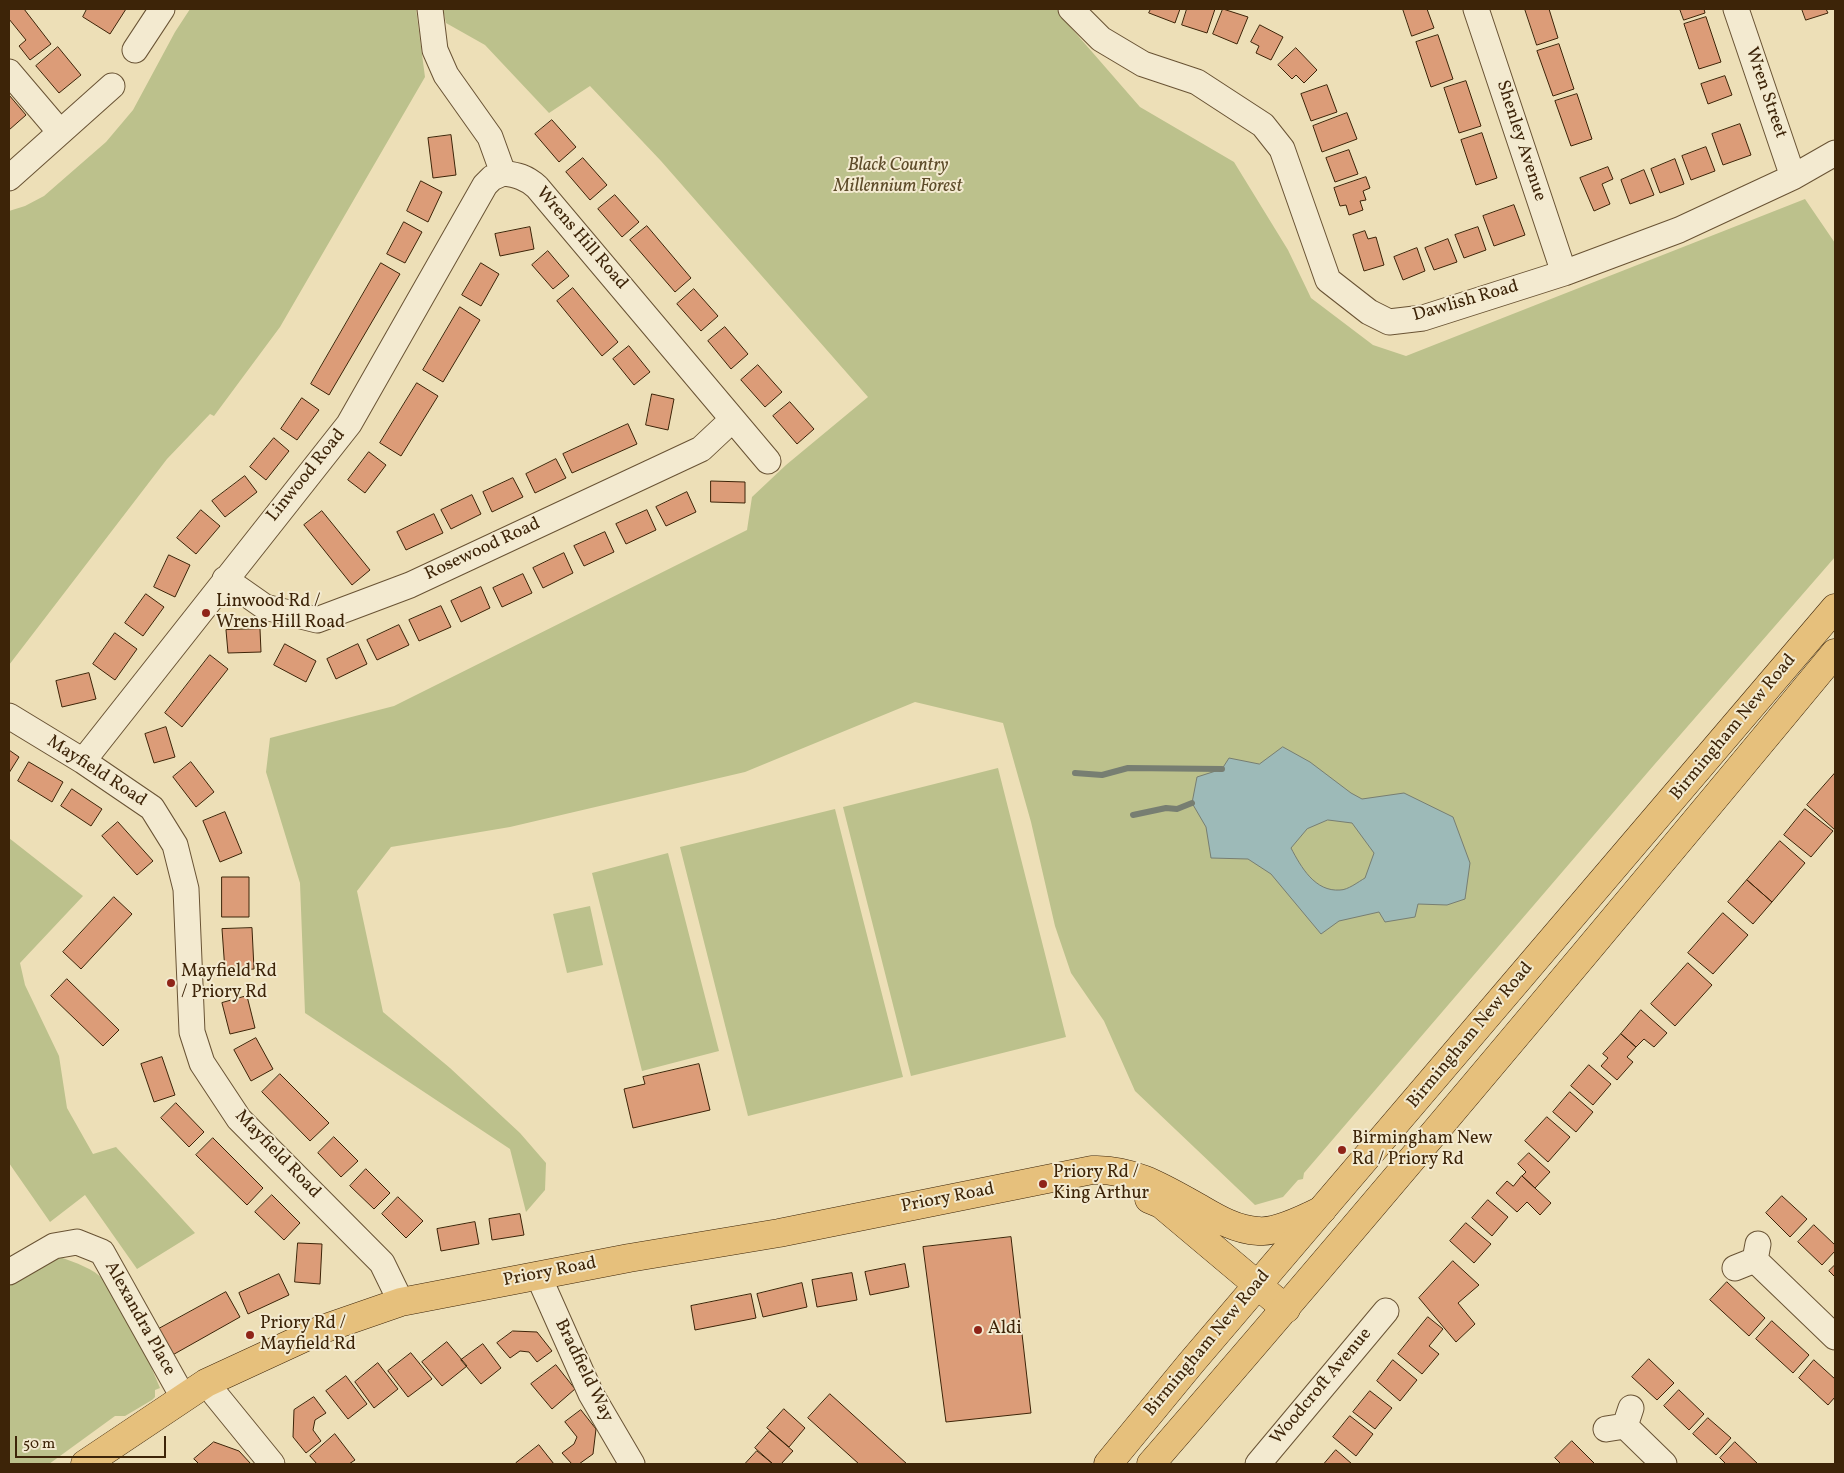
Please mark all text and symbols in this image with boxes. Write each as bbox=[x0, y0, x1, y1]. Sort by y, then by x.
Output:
street label: Wren Street bbox=[1739, 45, 1791, 141]
street label: Shenley Avenue bbox=[1490, 78, 1550, 204]
park label: Black Country Millennium Forest bbox=[834, 156, 962, 198]
street label: Wrens Hill Road bbox=[530, 183, 632, 295]
street label: Dawlish Road bbox=[1411, 277, 1521, 327]
street label: Linwood Road bbox=[263, 425, 351, 527]
street label: Rosewood Road bbox=[422, 514, 544, 586]
place label: Linwood Rd / Wrens Hill Road bbox=[216, 592, 345, 634]
marker: Linwood Rd / Wrens Hill Road bbox=[200, 607, 212, 619]
street label: Birmingham New Road bbox=[1666, 650, 1802, 806]
street label: Mayfield Road bbox=[42, 732, 150, 812]
street label: Birmingham New Road bbox=[1403, 958, 1539, 1114]
place label: Mayfield Rd / Priory Rd bbox=[181, 962, 277, 1004]
marker: Mayfield Rd / Priory Rd bbox=[165, 977, 177, 989]
street label: Mayfield Road bbox=[229, 1106, 325, 1204]
place label: Birmingham New Rd / Priory Rd bbox=[1352, 1129, 1492, 1172]
marker: Birmingham New Rd / Priory Rd bbox=[1336, 1144, 1348, 1156]
place label: Priory Rd / King Arthur bbox=[1053, 1163, 1149, 1206]
marker: Priory Rd / King Arthur bbox=[1037, 1178, 1049, 1190]
street label: Priory Road bbox=[900, 1179, 996, 1219]
street label: Priory Road bbox=[502, 1253, 598, 1293]
street label: Alexandra Place bbox=[99, 1258, 179, 1380]
street label: Birmingham New Road bbox=[1140, 1266, 1276, 1422]
place label: Priory Rd / Mayfield Rd bbox=[260, 1314, 356, 1356]
street label: Bradfield Way bbox=[549, 1316, 617, 1426]
place label: Aldi bbox=[988, 1319, 1022, 1341]
marker: Aldi bbox=[972, 1324, 984, 1336]
street label: Woodcroft Avenue bbox=[1267, 1324, 1377, 1450]
marker: Priory Rd / Mayfield Rd bbox=[244, 1329, 256, 1341]
scale bar bbox=[18, 1426, 169, 1458]
text: 50 m bbox=[23, 1434, 55, 1455]

